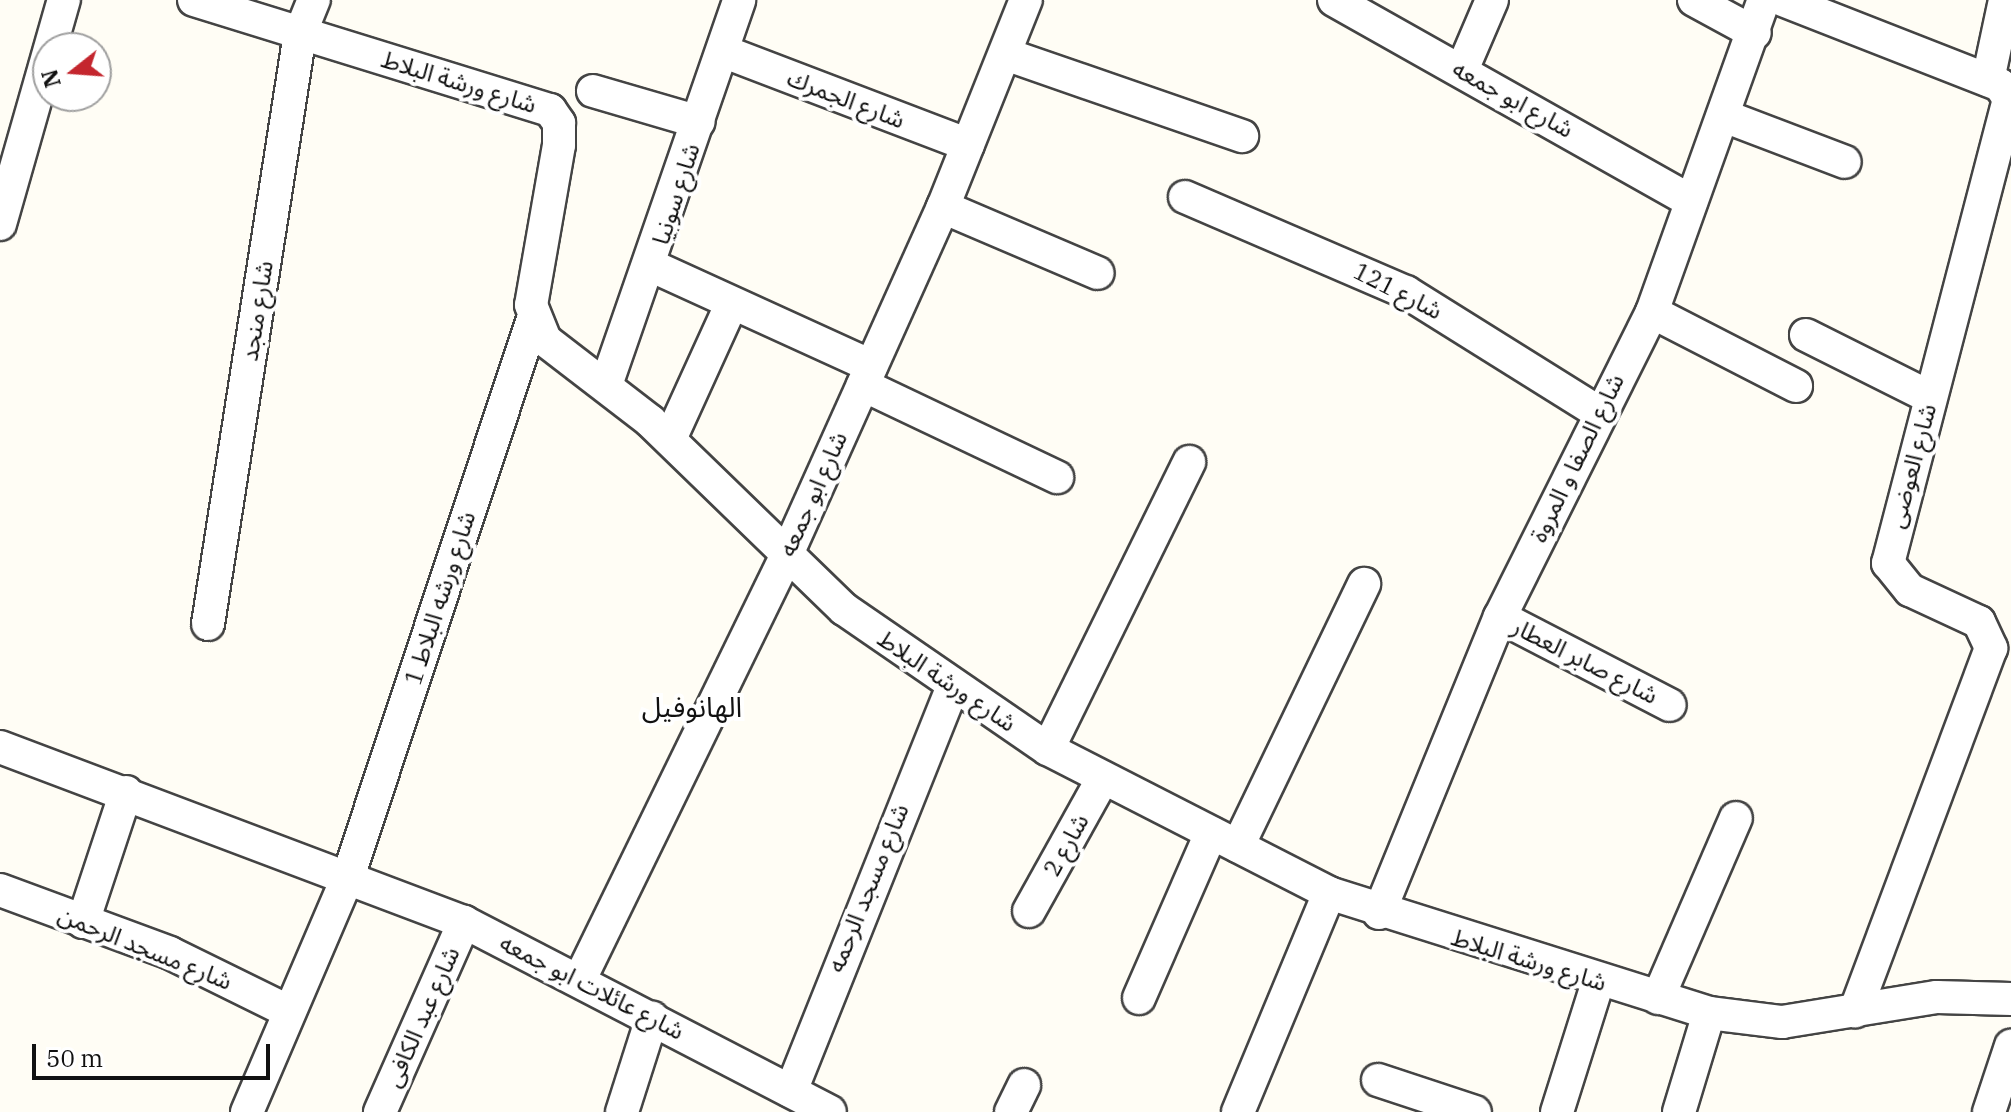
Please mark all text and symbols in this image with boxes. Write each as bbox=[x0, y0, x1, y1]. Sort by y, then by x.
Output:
north arrow bbox=[32, 32, 112, 112]
street label: شارع ورشة البلاط bbox=[378, 45, 540, 119]
street label: شارع ابو جمعه bbox=[1448, 54, 1578, 144]
street label: شارع الجمرك bbox=[783, 63, 909, 135]
text: N bbox=[34, 66, 67, 91]
street label: شارع سونيا bbox=[646, 140, 706, 248]
street label: شارع 121 bbox=[1349, 256, 1447, 326]
street label: شارع منجد bbox=[235, 259, 279, 363]
street label: شارع الصفا و المروة bbox=[1524, 369, 1630, 547]
street label: شارع العوضى bbox=[1882, 401, 1942, 531]
street label: شارع ابو جمعه bbox=[773, 427, 853, 561]
street label: شارع ورشه البلاط 1 bbox=[398, 508, 482, 688]
street label: شارع صابر العطار bbox=[1507, 612, 1663, 710]
street label: شارع ورشة البلاط bbox=[872, 624, 1022, 738]
district label: الهانوفيل bbox=[642, 690, 742, 724]
street label: شارع مسجد الرحمه bbox=[821, 800, 915, 976]
street label: شارع 2 bbox=[1037, 809, 1095, 881]
street label: شارع مسجد الرحمن bbox=[54, 900, 236, 996]
street label: شارع ورشة البلاط bbox=[1448, 923, 1610, 997]
street label: شارع عائلات ابو جمعه bbox=[495, 928, 689, 1046]
street label: شارع عبد الكافى bbox=[378, 942, 466, 1092]
scale bar bbox=[36, 1028, 274, 1078]
text: 50 m bbox=[46, 1042, 103, 1074]

